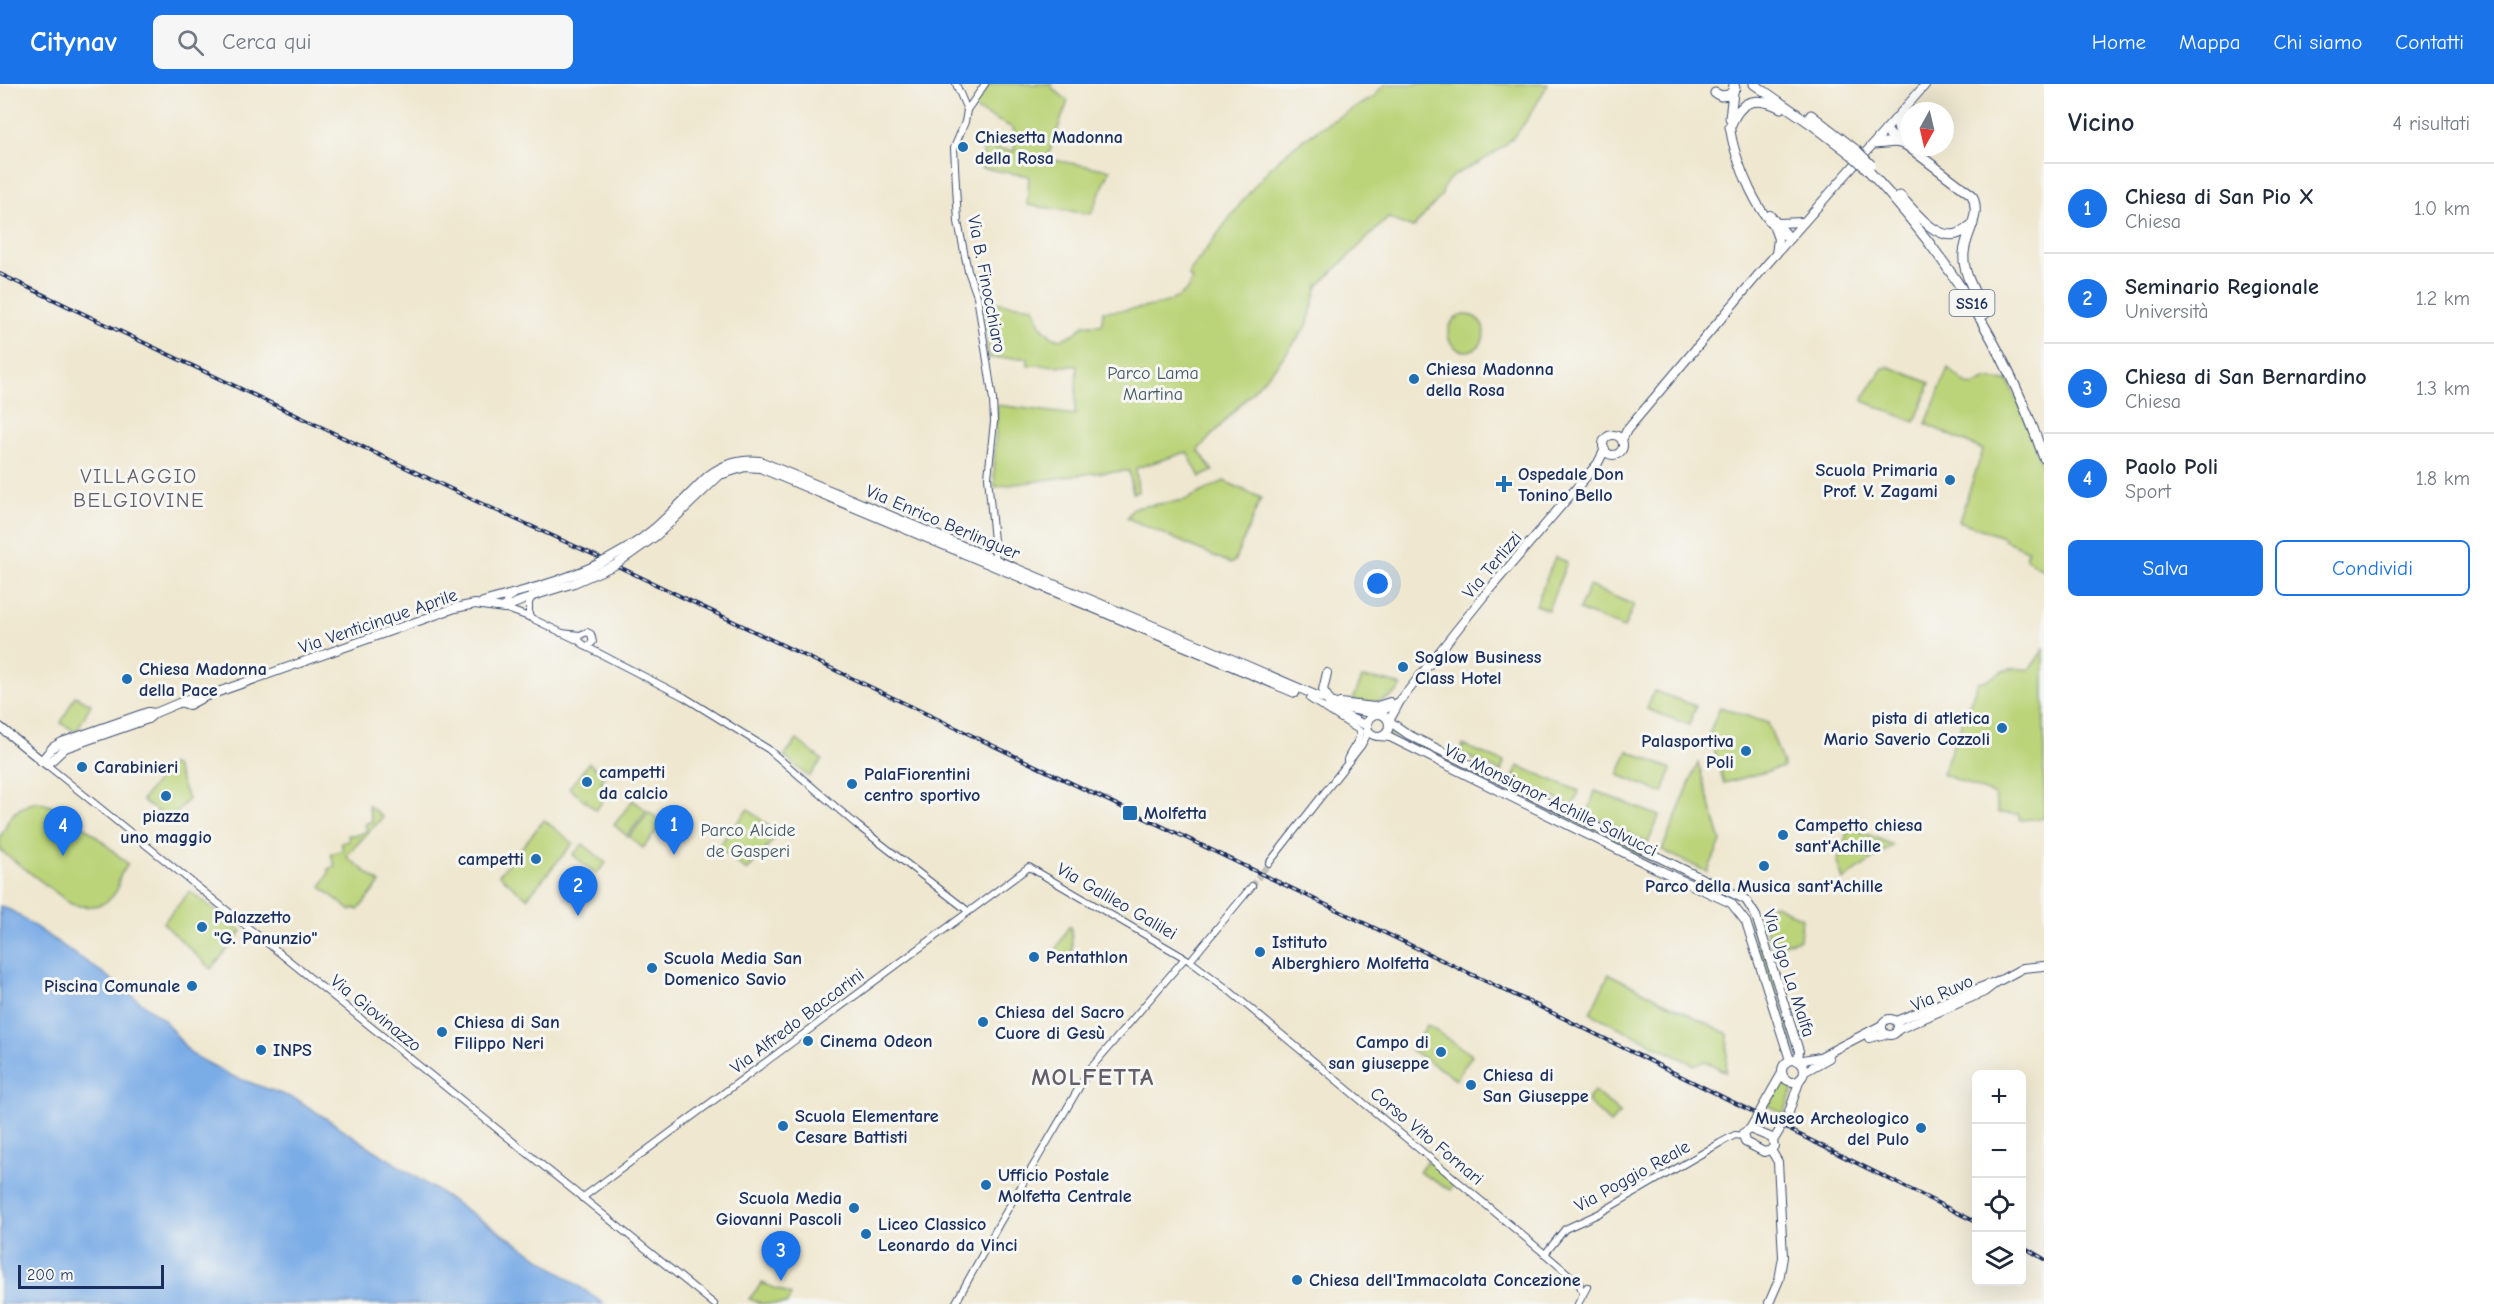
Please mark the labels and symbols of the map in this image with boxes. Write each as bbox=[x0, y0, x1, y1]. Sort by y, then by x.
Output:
north arrow bbox=[1900, 102, 1954, 156]
place label: Chiesetta Madonna della Rosa bbox=[975, 127, 1123, 169]
marker: Chiesetta Madonna della Rosa bbox=[956, 140, 970, 154]
street label: Via B. Finocchiaro bbox=[963, 214, 1010, 355]
road number: SS16 bbox=[1950, 290, 1994, 316]
place label: Chiesa Madonna della Rosa bbox=[1426, 359, 1554, 401]
park label: Parco Lama Martina bbox=[1107, 363, 1199, 405]
marker: Chiesa Madonna della Rosa bbox=[1407, 372, 1421, 386]
place label: Scuola Primaria Prof. V. Zagami bbox=[1815, 460, 1938, 502]
district label: VILLAGGIO BELGIOVINE bbox=[73, 464, 205, 512]
place label: Ospedale Don Tonino Bello bbox=[1518, 464, 1624, 506]
marker: Scuola Primaria Prof. V. Zagami bbox=[1943, 473, 1957, 487]
marker: Ospedale Don Tonino Bello bbox=[1495, 475, 1513, 493]
street label: Via Enrico Berlinguer bbox=[863, 480, 1024, 565]
street label: Via Terlizzi bbox=[1458, 528, 1526, 603]
your location bbox=[1363, 569, 1392, 598]
street label: Via Venticinque Aprile bbox=[296, 584, 460, 658]
place label: Soglow Business Class Hotel bbox=[1415, 647, 1542, 689]
place label: Chiesa Madonna della Pace bbox=[139, 659, 267, 701]
marker: Soglow Business Class Hotel bbox=[1396, 660, 1410, 674]
marker: Chiesa Madonna della Pace bbox=[120, 672, 134, 686]
place label: pista di atletica Mario Saverio Cozzoli bbox=[1824, 708, 1990, 750]
marker: pista di atletica Mario Saverio Cozzoli bbox=[1995, 721, 2009, 735]
place label: Palasportiva Poli bbox=[1641, 731, 1734, 773]
street label: Via Monsignor Achille Salvucci bbox=[1441, 740, 1661, 861]
marker: Palasportiva Poli bbox=[1739, 744, 1753, 758]
place label: Carabinieri bbox=[94, 757, 178, 778]
marker: Carabinieri bbox=[75, 760, 89, 774]
place label: campetti da calcio bbox=[599, 762, 668, 804]
place label: PalaFiorentini centro sportivo bbox=[864, 764, 980, 806]
marker: campetti da calcio bbox=[580, 775, 594, 789]
marker: PalaFiorentini centro sportivo bbox=[845, 777, 859, 791]
marker: piazza uno maggio bbox=[159, 789, 173, 803]
place label: Molfetta bbox=[1144, 803, 1207, 824]
marker: Molfetta bbox=[1121, 804, 1139, 822]
pin: 4 bbox=[44, 806, 82, 856]
place label: piazza uno maggio bbox=[120, 806, 212, 848]
pin: 1 bbox=[654, 806, 694, 855]
place label: Campetto chiesa sant'Achille bbox=[1795, 815, 1923, 857]
park label: Parco Alcide de Gasperi bbox=[700, 820, 796, 862]
marker: Campetto chiesa sant'Achille bbox=[1776, 828, 1790, 842]
place label: campetti bbox=[458, 849, 524, 870]
marker: campetti bbox=[529, 852, 543, 866]
street label: Via Galileo Galilei bbox=[1053, 859, 1180, 944]
marker: Parco della Musica sant'Achille bbox=[1757, 859, 1771, 873]
pin: 2 bbox=[558, 866, 598, 916]
place label: Parco della Musica sant'Achille bbox=[1645, 876, 1883, 897]
place label: Palazzetto "G. Panunzio" bbox=[214, 907, 318, 949]
street label: Via Ugo La Malfa bbox=[1758, 907, 1819, 1040]
marker: Palazzetto "G. Panunzio" bbox=[195, 920, 209, 934]
place label: Istituto Alberghiero Molfetta bbox=[1272, 932, 1429, 974]
marker: Istituto Alberghiero Molfetta bbox=[1253, 945, 1267, 959]
place label: Pentathlon bbox=[1046, 947, 1128, 968]
place label: Scuola Media San Domenico Savio bbox=[664, 948, 802, 990]
marker: Pentathlon bbox=[1027, 950, 1041, 964]
marker: Scuola Media San Domenico Savio bbox=[645, 961, 659, 975]
street label: Via Alfredo Baccarini bbox=[726, 964, 868, 1078]
street label: Via Giovinazzo bbox=[326, 970, 425, 1056]
street label: Via Ruvo bbox=[1908, 971, 1976, 1016]
place label: Piscina Comunale bbox=[44, 976, 180, 997]
marker: Piscina Comunale bbox=[185, 979, 199, 993]
place label: Chiesa del Sacro Cuore di Gesù bbox=[995, 1002, 1124, 1044]
place label: Chiesa di San Filippo Neri bbox=[454, 1012, 560, 1054]
marker: Chiesa del Sacro Cuore di Gesù bbox=[976, 1015, 990, 1029]
marker: Chiesa di San Filippo Neri bbox=[435, 1025, 449, 1039]
place label: Cinema Odeon bbox=[820, 1031, 932, 1052]
place label: Campo di san giuseppe bbox=[1328, 1032, 1429, 1074]
marker: Cinema Odeon bbox=[801, 1034, 815, 1048]
place label: INPS bbox=[273, 1040, 312, 1061]
marker: INPS bbox=[254, 1043, 268, 1057]
marker: Campo di san giuseppe bbox=[1434, 1045, 1448, 1059]
district label: MOLFETTA bbox=[1031, 1063, 1155, 1091]
place label: Chiesa di San Giuseppe bbox=[1483, 1065, 1589, 1107]
marker: Chiesa di San Giuseppe bbox=[1464, 1078, 1478, 1092]
street label: Corso Vito Fornari bbox=[1366, 1083, 1487, 1190]
place label: Scuola Elementare Cesare Battisti bbox=[795, 1106, 939, 1148]
place label: Museo Archeologico del Pulo bbox=[1755, 1108, 1909, 1150]
marker: Scuola Elementare Cesare Battisti bbox=[776, 1119, 790, 1133]
marker: Museo Archeologico del Pulo bbox=[1914, 1121, 1928, 1135]
street label: Via Poggio Reale bbox=[1571, 1136, 1693, 1217]
place label: Ufficio Postale Molfetta Centrale bbox=[998, 1165, 1132, 1207]
marker: Ufficio Postale Molfetta Centrale bbox=[979, 1178, 993, 1192]
place label: Scuola Media Giovanni Pascoli bbox=[716, 1188, 842, 1230]
marker: Scuola Media Giovanni Pascoli bbox=[847, 1201, 861, 1215]
place label: Liceo Classico Leonardo da Vinci bbox=[878, 1214, 1018, 1256]
marker: Liceo Classico Leonardo da Vinci bbox=[859, 1227, 873, 1241]
pin: 3 bbox=[762, 1232, 800, 1281]
scale bar bbox=[18, 1262, 164, 1290]
place label: Chiesa dell'Immacolata Concezione bbox=[1309, 1270, 1581, 1291]
marker: Chiesa dell'Immacolata Concezione bbox=[1290, 1273, 1304, 1287]

